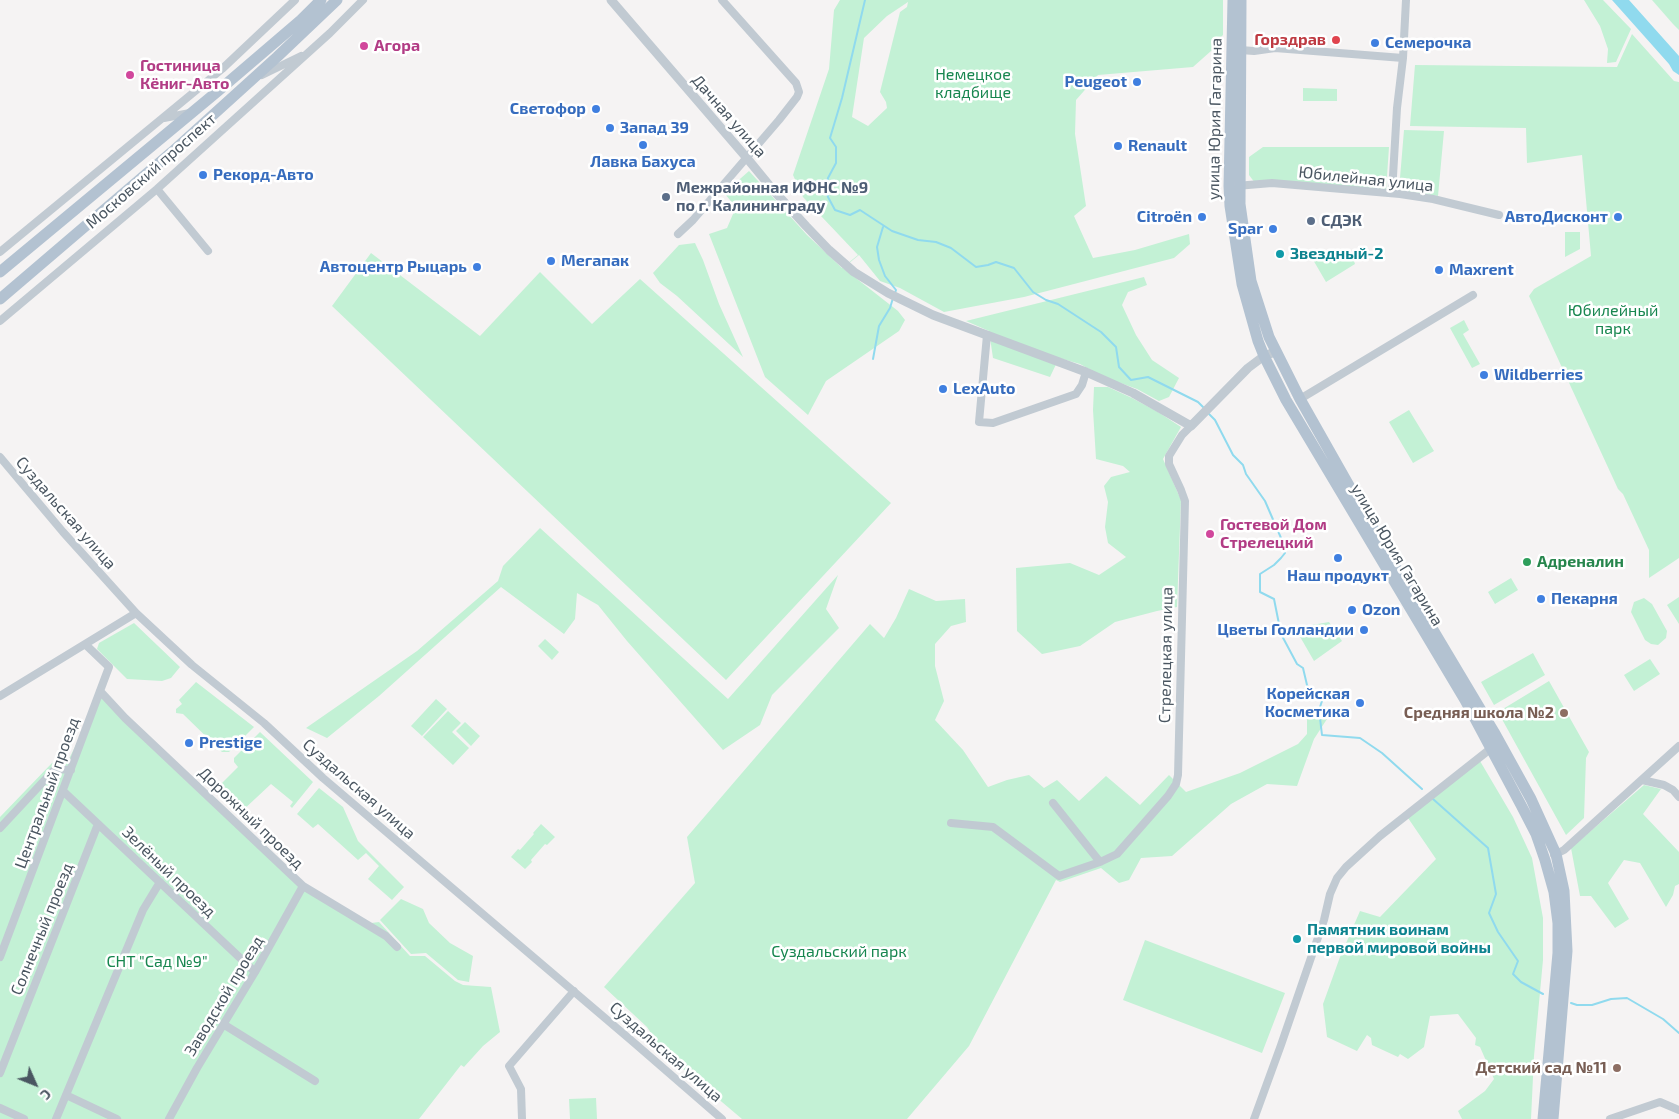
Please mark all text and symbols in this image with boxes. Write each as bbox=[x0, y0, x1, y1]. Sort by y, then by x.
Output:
place label: Горздрав bbox=[1254, 30, 1326, 50]
place label: Семерочка bbox=[1385, 33, 1471, 53]
marker: Горздрав bbox=[1330, 34, 1342, 46]
place label: Агора bbox=[374, 36, 420, 56]
marker: Семерочка bbox=[1369, 37, 1381, 49]
street label: улица Юрия Гагарина bbox=[1204, 38, 1226, 200]
marker: Агора bbox=[358, 40, 370, 52]
place label: Гостиница Кёниг-Авто bbox=[140, 56, 230, 94]
park label: Немецкое кладбище bbox=[935, 65, 1011, 103]
marker: Гостиница Кёниг-Авто bbox=[124, 69, 136, 81]
street label: Дачная улица bbox=[688, 71, 770, 161]
place label: Peugeot bbox=[1064, 72, 1127, 92]
marker: Peugeot bbox=[1131, 76, 1143, 88]
place label: Светофор bbox=[510, 99, 586, 119]
marker: Светофор bbox=[590, 103, 602, 115]
street label: Московский проспект bbox=[82, 109, 220, 233]
place label: Запад 39 bbox=[620, 118, 689, 138]
marker: Запад 39 bbox=[604, 122, 616, 134]
place label: Renault bbox=[1128, 136, 1187, 156]
marker: Лавка Бахуса bbox=[637, 139, 649, 151]
marker: Renault bbox=[1112, 140, 1124, 152]
place label: Лавка Бахуса bbox=[590, 152, 696, 172]
street label: Юбилейная улица bbox=[1298, 162, 1434, 196]
place label: Рекорд-Авто bbox=[213, 165, 314, 185]
marker: Рекорд-Авто bbox=[197, 169, 209, 181]
place label: Межрайонная ИФНС №9 по г. Калининграду bbox=[676, 178, 868, 216]
marker: Межрайонная ИФНС №9 по г. Калининграду bbox=[660, 191, 672, 203]
place label: Citroën bbox=[1137, 207, 1192, 227]
place label: АвтоДисконт bbox=[1505, 207, 1608, 227]
marker: Citroën bbox=[1196, 211, 1208, 223]
place label: СДЭК bbox=[1321, 211, 1362, 231]
marker: АвтоДисконт bbox=[1612, 211, 1624, 223]
marker: СДЭК bbox=[1305, 215, 1317, 227]
place label: Spar bbox=[1228, 219, 1263, 239]
marker: Spar bbox=[1267, 223, 1279, 235]
place label: Звездный-2 bbox=[1290, 244, 1383, 264]
marker: Звездный-2 bbox=[1274, 248, 1286, 260]
place label: Мегапак bbox=[561, 251, 629, 271]
marker: Мегапак bbox=[545, 255, 557, 267]
place label: Автоцентр Рыцарь bbox=[320, 257, 467, 277]
place label: Maxrent bbox=[1449, 260, 1514, 280]
marker: Автоцентр Рыцарь bbox=[471, 261, 483, 273]
marker: Maxrent bbox=[1433, 264, 1445, 276]
park label: Юбилейный парк bbox=[1568, 301, 1658, 339]
place label: Wildberries bbox=[1494, 365, 1583, 385]
marker: Wildberries bbox=[1478, 369, 1490, 381]
place label: LexAuto bbox=[953, 379, 1016, 399]
marker: LexAuto bbox=[937, 383, 949, 395]
street label: Суздальская улица bbox=[12, 453, 120, 573]
street label: улица Юрия Гагарина bbox=[1347, 480, 1447, 630]
place label: Гостевой Дом Стрелецкий bbox=[1220, 515, 1327, 553]
marker: Гостевой Дом Стрелецкий bbox=[1204, 528, 1216, 540]
marker: Наш продукт bbox=[1332, 552, 1344, 564]
place label: Адреналин bbox=[1537, 552, 1624, 572]
marker: Адреналин bbox=[1521, 556, 1533, 568]
place label: Наш продукт bbox=[1287, 566, 1389, 586]
street label: Стрелецкая улица bbox=[1155, 587, 1177, 723]
place label: Пекарня bbox=[1551, 589, 1618, 609]
marker: Пекарня bbox=[1535, 593, 1547, 605]
place label: Ozon bbox=[1362, 600, 1400, 620]
marker: Ozon bbox=[1346, 604, 1358, 616]
place label: Цветы Голландии bbox=[1217, 620, 1354, 640]
marker: Цветы Голландии bbox=[1358, 624, 1370, 636]
place label: Корейская Косметика bbox=[1265, 684, 1350, 722]
marker: Корейская Косметика bbox=[1354, 697, 1366, 709]
place label: Средняя школа №2 bbox=[1404, 703, 1554, 723]
marker: Средняя школа №2 bbox=[1558, 707, 1570, 719]
street label: Центральный проезд bbox=[11, 715, 83, 871]
place label: Prestige bbox=[199, 733, 262, 753]
street label: Суздальская улица bbox=[299, 735, 419, 843]
marker: Prestige bbox=[183, 737, 195, 749]
street label: Дорожный проезд bbox=[194, 763, 308, 873]
street label: Зелёный проезд bbox=[118, 823, 220, 921]
street label: Солнечный проезд bbox=[7, 860, 77, 998]
place label: Памятник воинам первой мировой войны bbox=[1307, 920, 1491, 958]
street label: Заводской проезд bbox=[181, 932, 267, 1060]
marker: Памятник воинам первой мировой войны bbox=[1291, 933, 1303, 945]
park label: Суздальский парк bbox=[771, 942, 907, 962]
park label: СНТ "Сад №9" bbox=[106, 952, 208, 972]
street label: Суздальская улица bbox=[606, 998, 726, 1106]
place label: Детский сад №11 bbox=[1476, 1058, 1607, 1078]
north arrow bbox=[10, 1059, 60, 1109]
marker: Детский сад №11 bbox=[1611, 1062, 1623, 1074]
text: С bbox=[37, 1086, 55, 1104]

